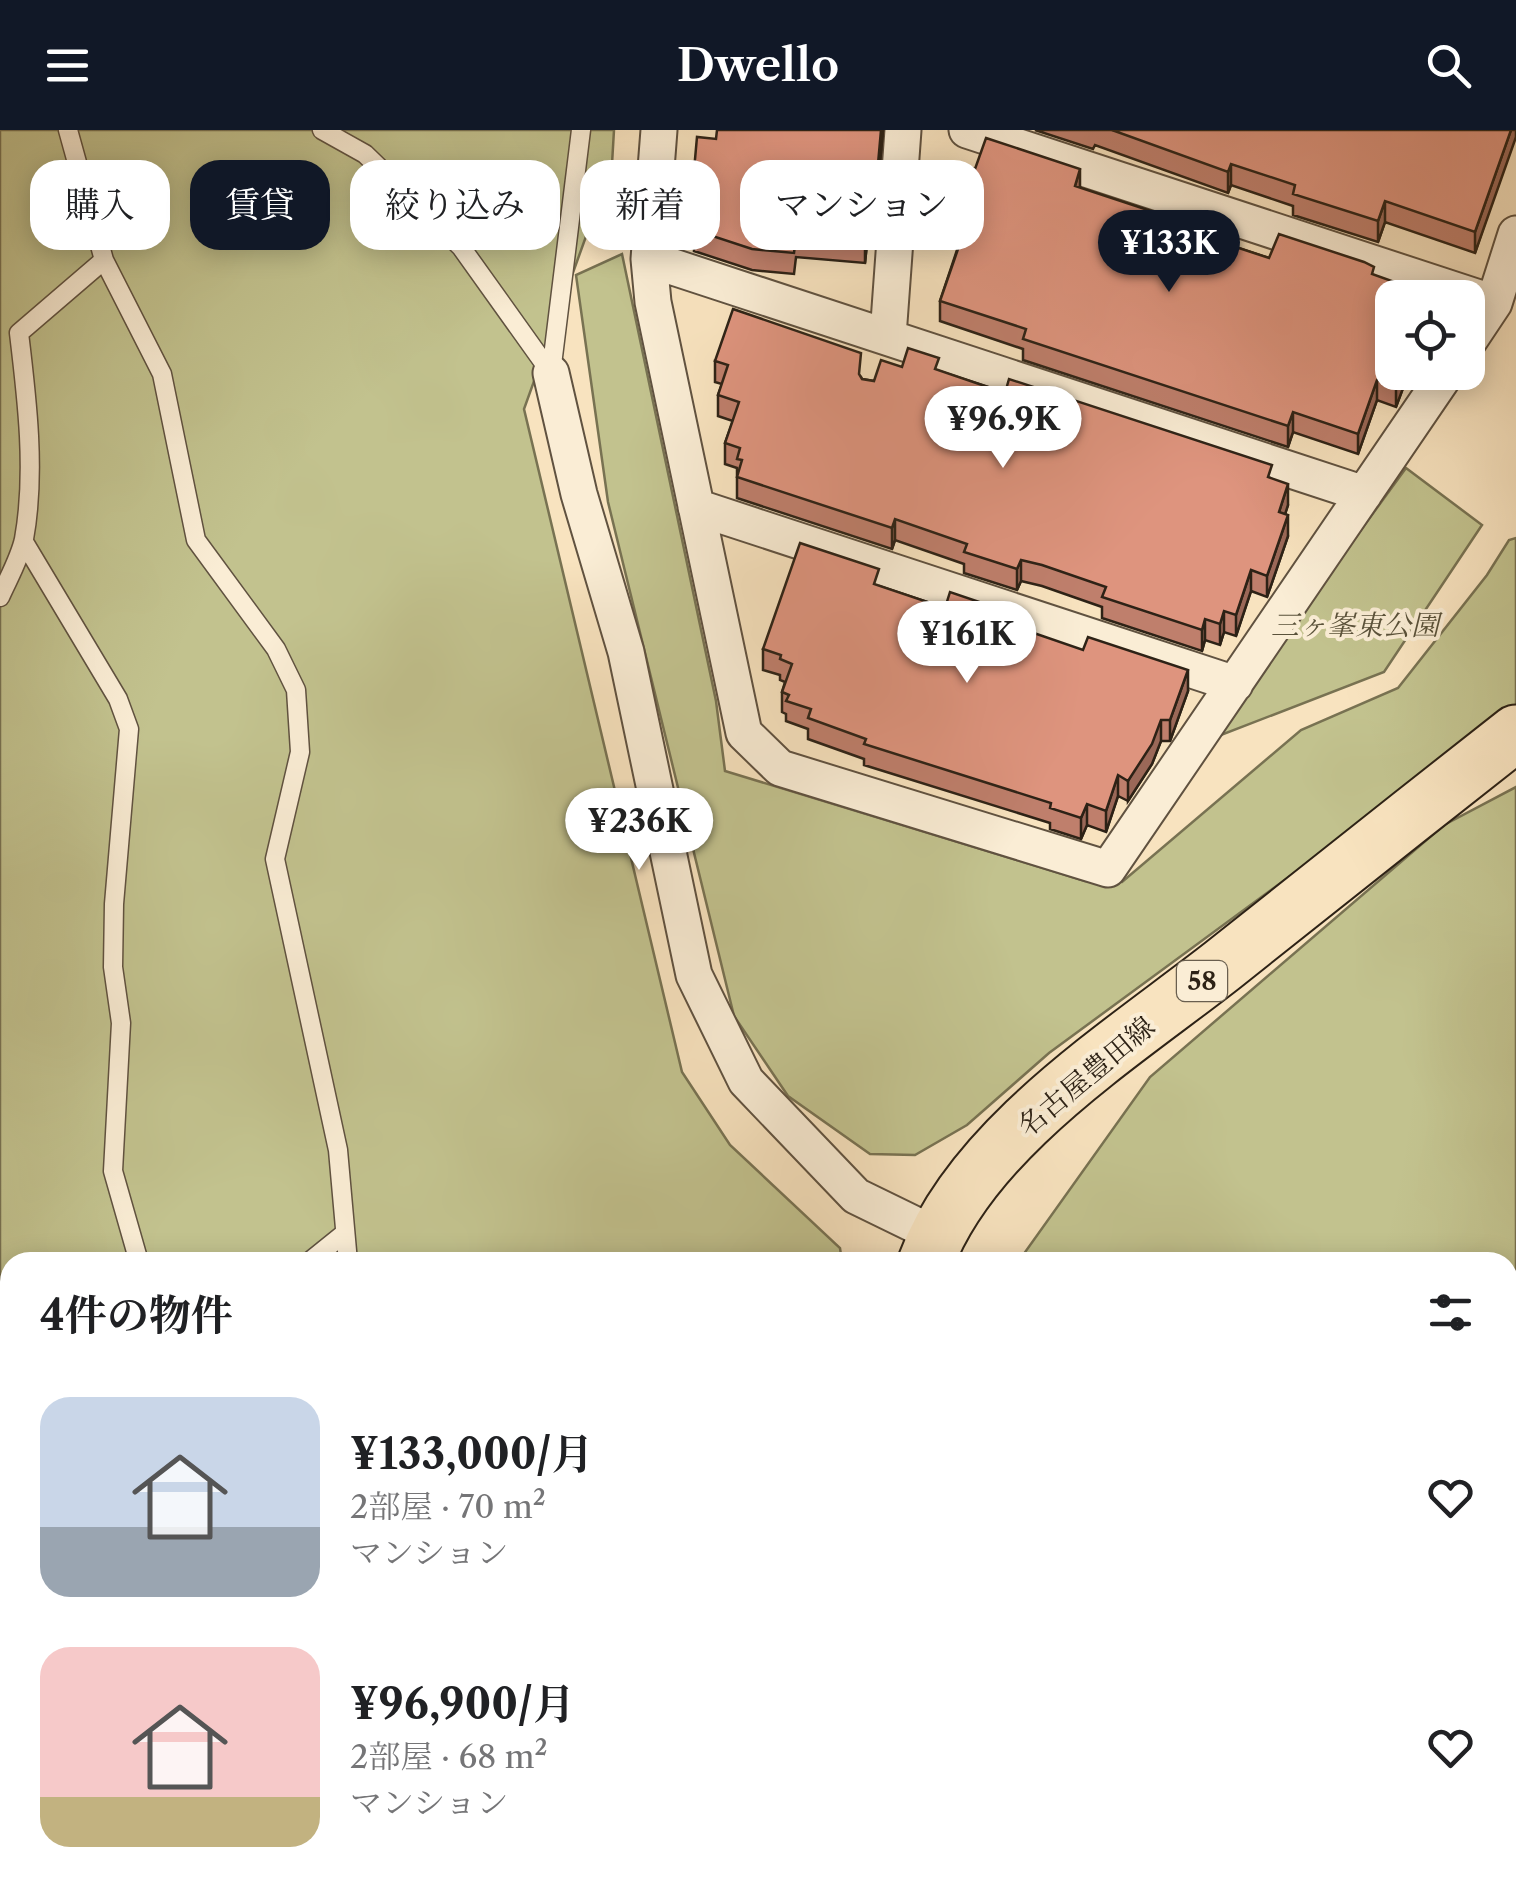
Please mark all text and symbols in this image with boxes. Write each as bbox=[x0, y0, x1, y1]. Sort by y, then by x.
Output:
text: Dwello bbox=[677, 37, 839, 93]
icon: menu bbox=[40, 38, 95, 93]
icon: search bbox=[1421, 38, 1476, 93]
chip: 購入 bbox=[30, 160, 170, 250]
chip: 賃貸 bbox=[190, 160, 330, 250]
chip: 絞り込み bbox=[350, 160, 560, 250]
chip: 新着 bbox=[580, 160, 720, 250]
chip: マンション bbox=[740, 160, 984, 250]
pin: ¥133K bbox=[1099, 210, 1239, 295]
text: ¥133K bbox=[1120, 223, 1218, 262]
map controls bbox=[1375, 280, 1485, 390]
button: locate bbox=[1375, 280, 1485, 390]
pin: ¥96.9K bbox=[922, 386, 1084, 471]
text: ¥96.9K bbox=[947, 399, 1059, 438]
pin: ¥161K bbox=[897, 601, 1037, 686]
park label: 三ヶ峯東公園 bbox=[1271, 608, 1443, 642]
text: ¥161K bbox=[919, 614, 1015, 653]
pin: ¥236K bbox=[569, 788, 709, 873]
text: ¥236K bbox=[587, 801, 691, 840]
road number: 58 bbox=[1177, 961, 1227, 1001]
street label: 名古屋豊田線 bbox=[1011, 1009, 1161, 1143]
icon: filters bbox=[1423, 1285, 1478, 1340]
text: 4件の物件 bbox=[40, 1289, 233, 1341]
text: ¥133,000/月 bbox=[350, 1428, 593, 1480]
icon: home bbox=[120, 1437, 240, 1557]
icon: heart bbox=[1423, 1470, 1478, 1525]
text: 2部屋 · 70 m² bbox=[350, 1487, 546, 1526]
text: マンション bbox=[350, 1533, 509, 1572]
text: ¥96,900/月 bbox=[350, 1678, 575, 1730]
icon: home bbox=[120, 1687, 240, 1807]
icon: heart bbox=[1423, 1720, 1478, 1775]
text: 2部屋 · 68 m² bbox=[350, 1737, 548, 1776]
text: マンション bbox=[350, 1783, 509, 1822]

